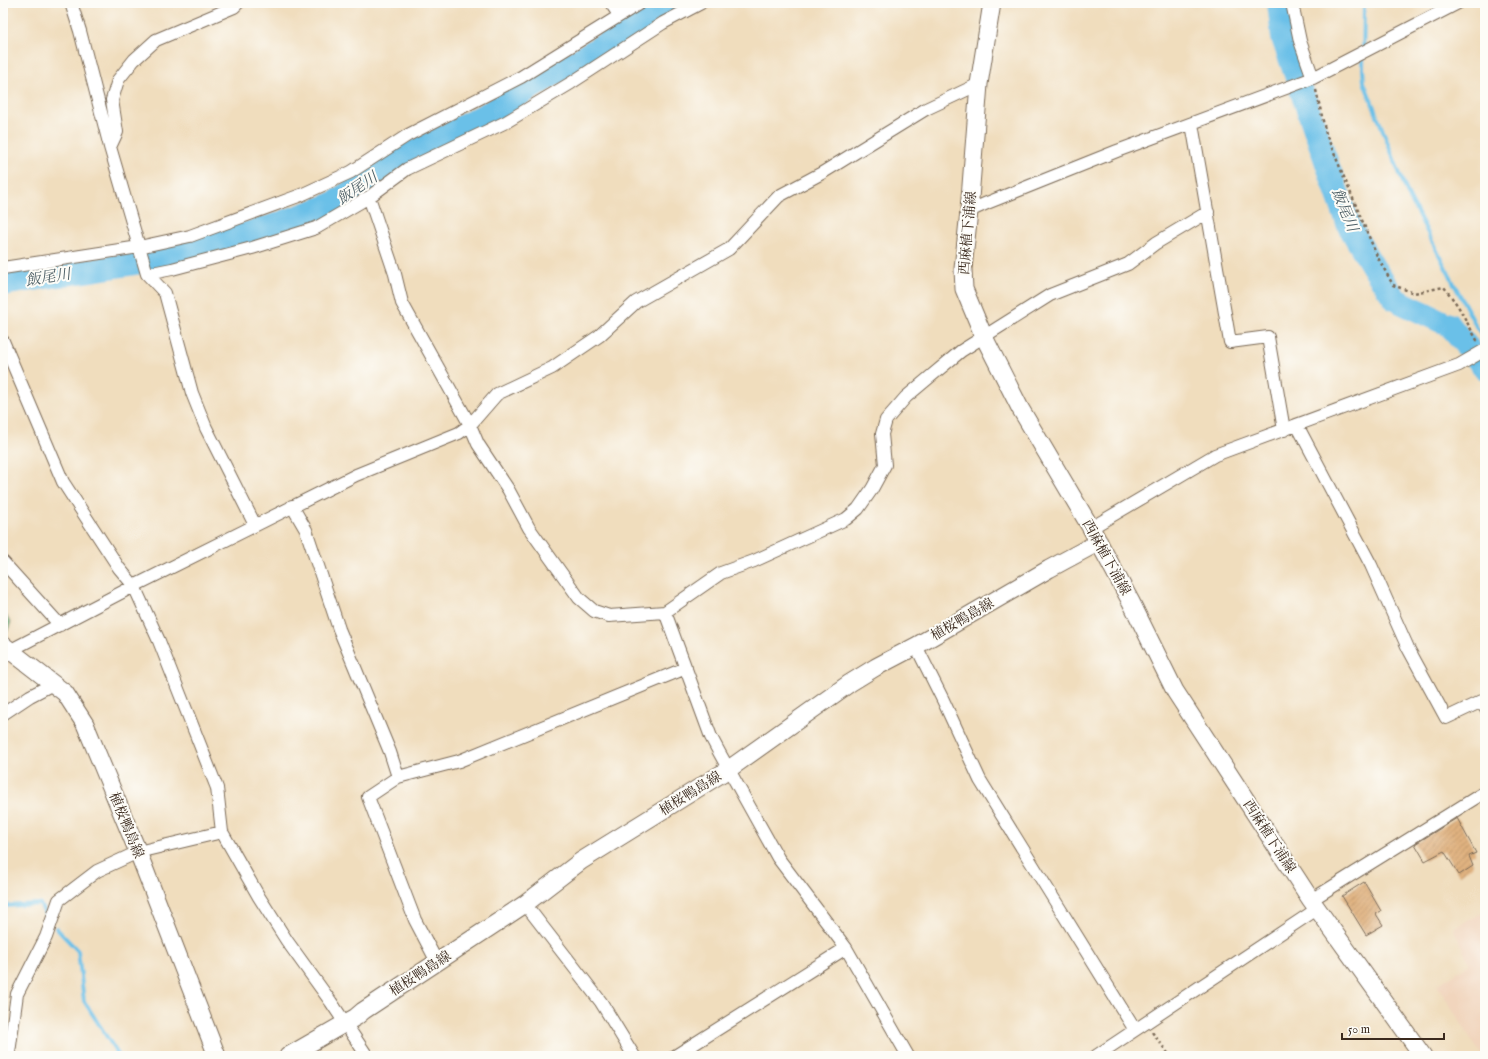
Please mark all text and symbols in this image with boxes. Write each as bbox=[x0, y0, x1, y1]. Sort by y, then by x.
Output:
water label: 飯尾川 bbox=[333, 167, 383, 209]
water label: 飯尾川 bbox=[1327, 186, 1363, 236]
street label: 西麻植下浦線 bbox=[955, 190, 981, 276]
water label: 飯尾川 bbox=[24, 264, 74, 290]
street label: 西麻植下浦線 bbox=[1078, 516, 1134, 599]
street label: 植桜鴨島線 bbox=[928, 595, 997, 645]
street label: 植桜鴨島線 bbox=[656, 768, 725, 820]
street label: 植桜鴨島線 bbox=[105, 790, 148, 861]
street label: 西麻植下浦線 bbox=[1239, 796, 1300, 877]
street label: 植桜鴨島線 bbox=[386, 947, 455, 1000]
scale bar bbox=[1342, 1015, 1444, 1041]
text: 50 m bbox=[1348, 1022, 1370, 1037]

